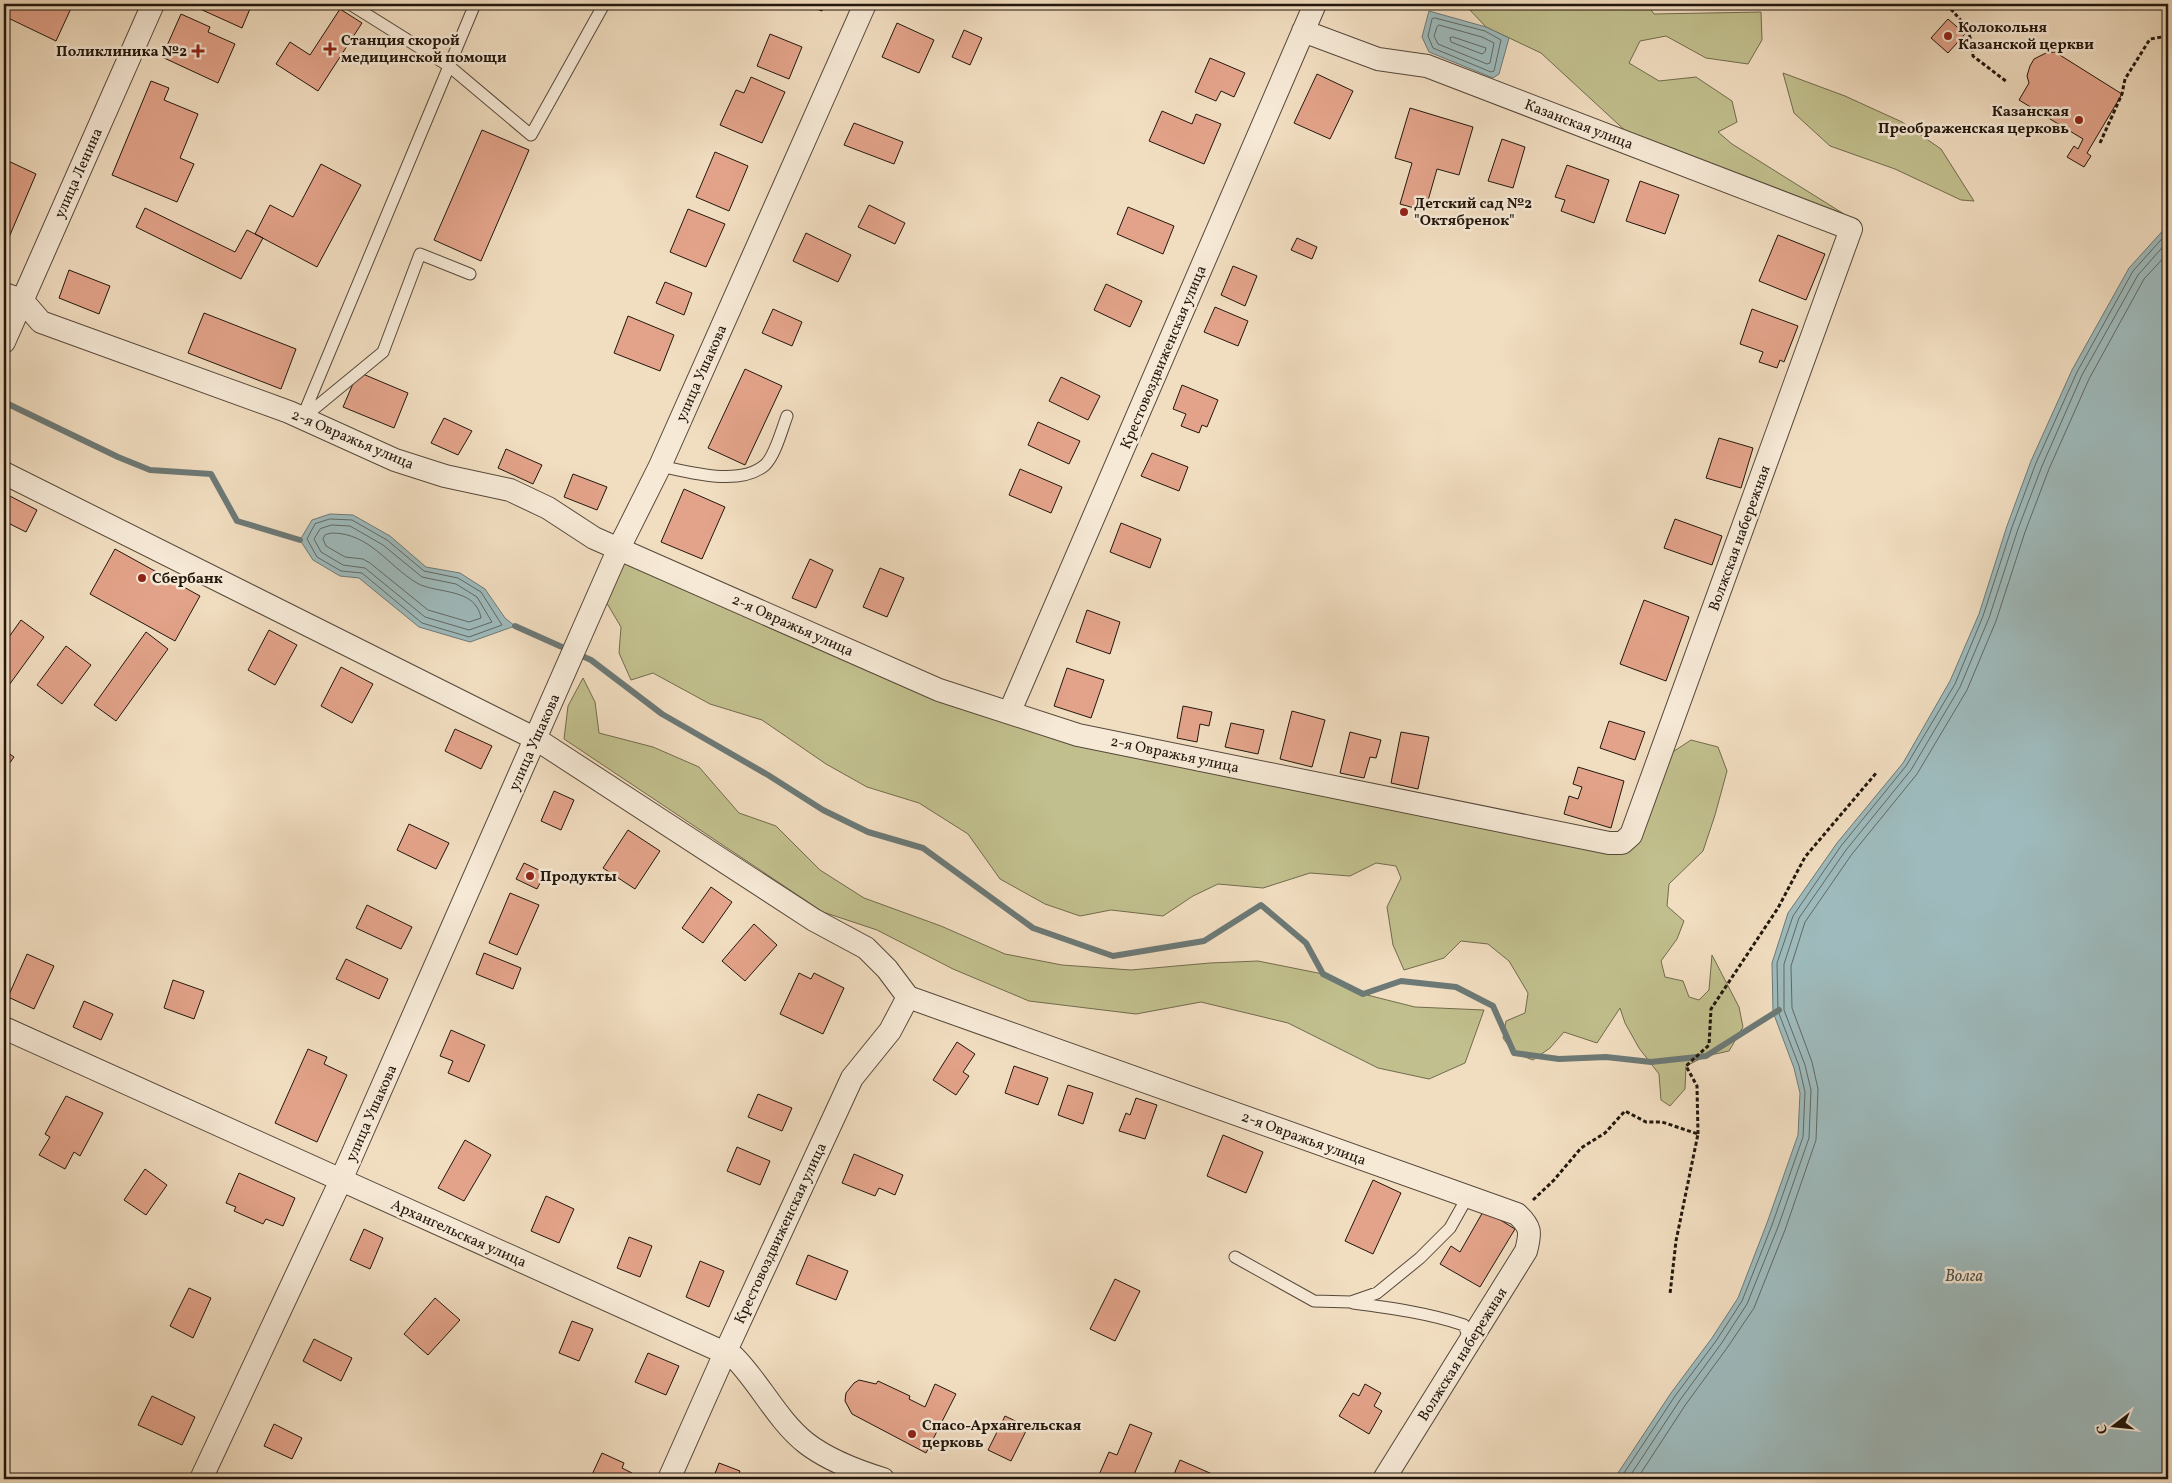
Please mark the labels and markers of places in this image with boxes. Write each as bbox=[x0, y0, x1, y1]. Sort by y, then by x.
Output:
place label: Колокольня Казанской церкви bbox=[1958, 18, 2094, 56]
marker: Колокольня Казанской церкви bbox=[1942, 30, 1954, 42]
place label: Станция скорой медицинской помощи bbox=[341, 31, 507, 69]
place label: Поликлиника №2 bbox=[56, 42, 187, 63]
marker: Станция скорой медицинской помощи bbox=[323, 42, 337, 56]
marker: Поликлиника №2 bbox=[191, 44, 205, 58]
place label: Казанская Преображенская церковь bbox=[1878, 102, 2069, 140]
marker: Казанская Преображенская церковь bbox=[2073, 114, 2085, 126]
place label: Детский сад №2 "Октябренок" bbox=[1414, 194, 1532, 232]
marker: Детский сад №2 "Октябренок" bbox=[1398, 206, 1410, 218]
place label: Сбербанк bbox=[152, 569, 223, 590]
marker: Сбербанк bbox=[136, 572, 148, 584]
place label: Продукты bbox=[540, 867, 617, 888]
marker: Продукты bbox=[524, 870, 536, 882]
place label: Спасо-Архангельская церковь bbox=[922, 1416, 1082, 1454]
marker: Спасо-Архангельская церковь bbox=[906, 1428, 918, 1440]

